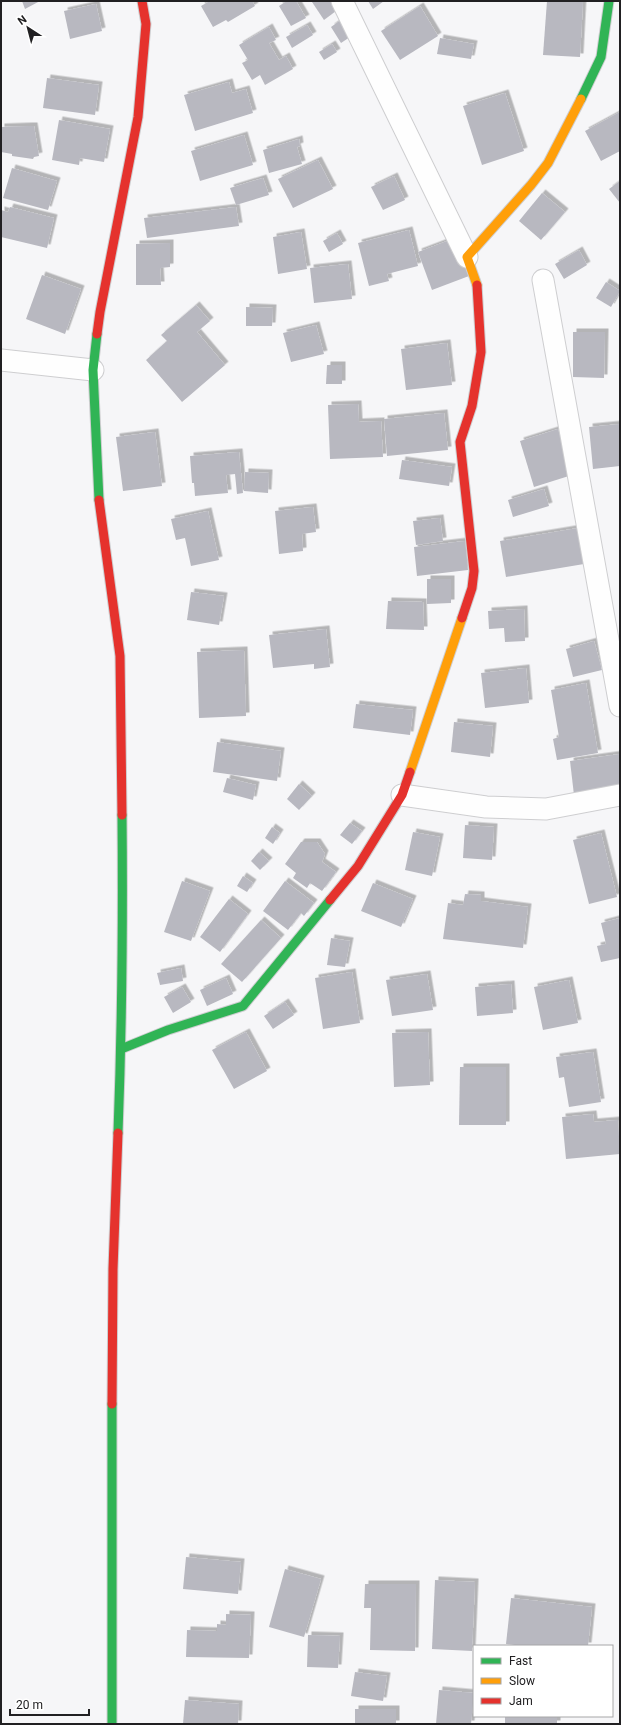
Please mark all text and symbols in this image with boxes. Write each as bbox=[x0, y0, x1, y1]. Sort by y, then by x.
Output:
north arrow bbox=[8, 8, 48, 48]
text: N bbox=[15, 13, 30, 28]
legend bbox=[473, 1645, 613, 1717]
text: Fast bbox=[509, 1654, 532, 1668]
text: Slow bbox=[509, 1674, 535, 1688]
scale bar bbox=[10, 1691, 89, 1717]
text: Jam bbox=[509, 1694, 533, 1708]
text: 20 m bbox=[16, 1698, 43, 1712]

